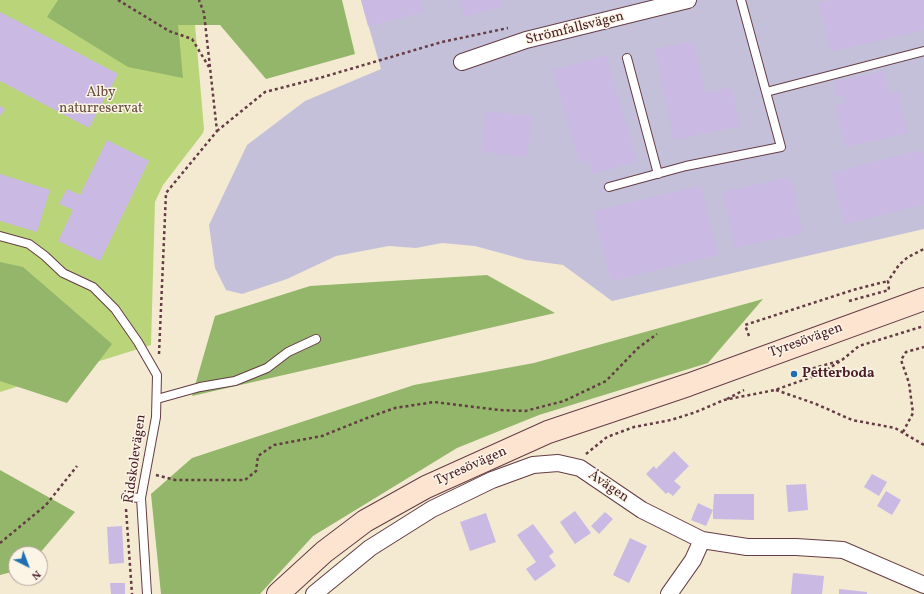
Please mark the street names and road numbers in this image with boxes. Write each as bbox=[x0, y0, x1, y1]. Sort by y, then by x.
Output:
street label: Strömfallsvägen bbox=[524, 9, 626, 49]
street label: Tyresövägen bbox=[767, 320, 845, 362]
street label: Ridskolevägen bbox=[121, 413, 151, 505]
street label: Tyresövägen bbox=[432, 444, 510, 490]
street label: Åvägen bbox=[584, 467, 632, 507]

